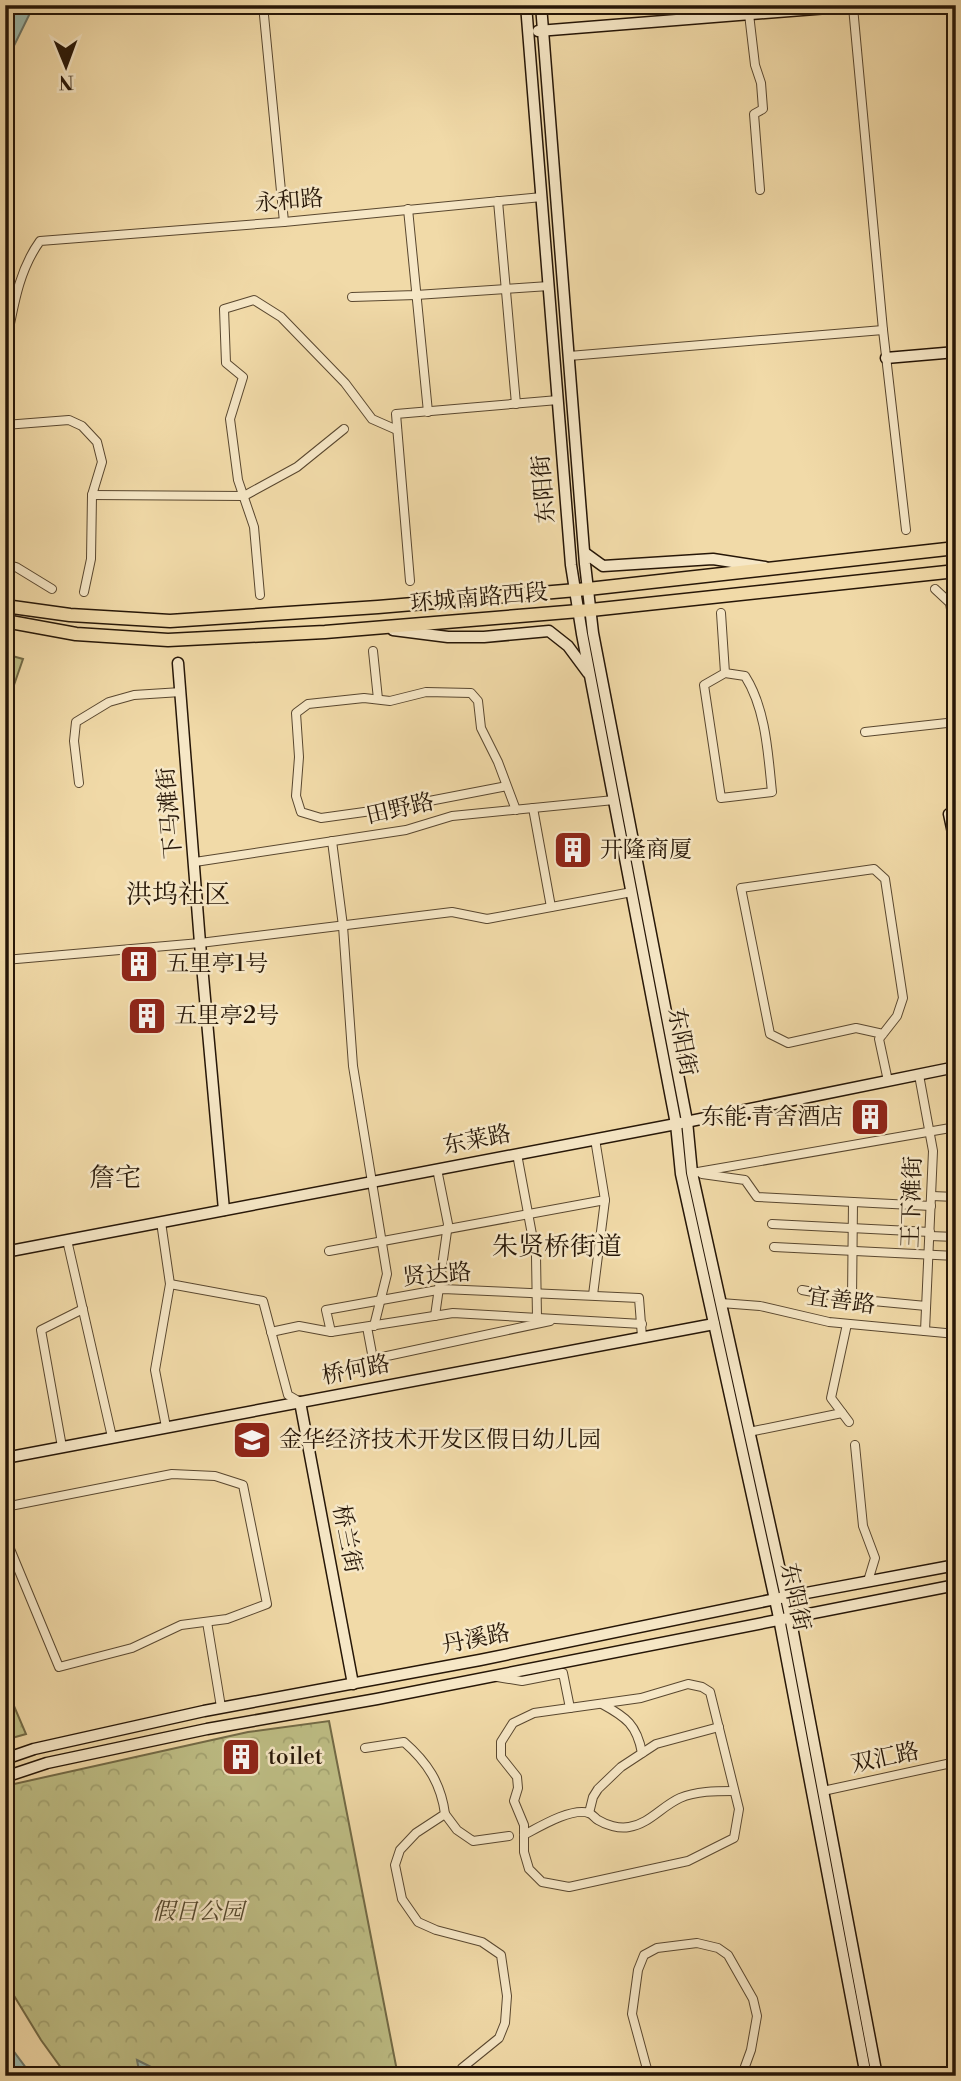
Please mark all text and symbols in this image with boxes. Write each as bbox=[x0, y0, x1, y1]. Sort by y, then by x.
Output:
north arrow bbox=[32, 32, 102, 102]
text: N bbox=[59, 70, 74, 94]
street label: 永和路 bbox=[253, 184, 325, 218]
street label: 东阳街 bbox=[527, 453, 561, 525]
street label: 环城南路西段 bbox=[409, 578, 549, 618]
street label: 下马滩街 bbox=[152, 766, 188, 860]
street label: 田野路 bbox=[363, 788, 437, 830]
building icon: 开隆商厦 bbox=[552, 829, 594, 871]
place label: 开隆商厦 bbox=[600, 836, 692, 864]
district label: 洪坞社区 bbox=[126, 879, 230, 911]
building icon: 五里亭1号 bbox=[118, 943, 160, 985]
place label: 五里亭1号 bbox=[166, 950, 268, 978]
building icon: 五里亭2号 bbox=[126, 995, 168, 1037]
place label: 五里亭2号 bbox=[174, 1002, 279, 1030]
street label: 东阳街 bbox=[662, 1005, 702, 1079]
building icon: 东能·青舍酒店 bbox=[849, 1096, 891, 1138]
place label: 东能·青舍酒店 bbox=[701, 1103, 843, 1131]
street label: 东莱路 bbox=[440, 1120, 514, 1160]
street label: 王下滩街 bbox=[896, 1156, 928, 1248]
district label: 詹宅 bbox=[89, 1162, 141, 1194]
district label: 朱贤桥街道 bbox=[492, 1231, 622, 1263]
street label: 贤达路 bbox=[401, 1258, 473, 1292]
street label: 宜善路 bbox=[805, 1282, 877, 1320]
street label: 桥何路 bbox=[319, 1350, 393, 1390]
school or university icon: 金华经济技术开发区假日幼儿园 bbox=[231, 1419, 273, 1461]
place label: 金华经济技术开发区假日幼儿园 bbox=[279, 1426, 601, 1454]
street label: 桥兰街 bbox=[327, 1502, 367, 1576]
street label: 东阳街 bbox=[774, 1560, 816, 1634]
street label: 丹溪路 bbox=[439, 1619, 513, 1659]
building icon: toilet bbox=[220, 1736, 262, 1778]
street label: 双汇路 bbox=[848, 1737, 922, 1779]
place label: toilet bbox=[268, 1743, 323, 1771]
park label: 假日公园 bbox=[152, 1898, 248, 1926]

